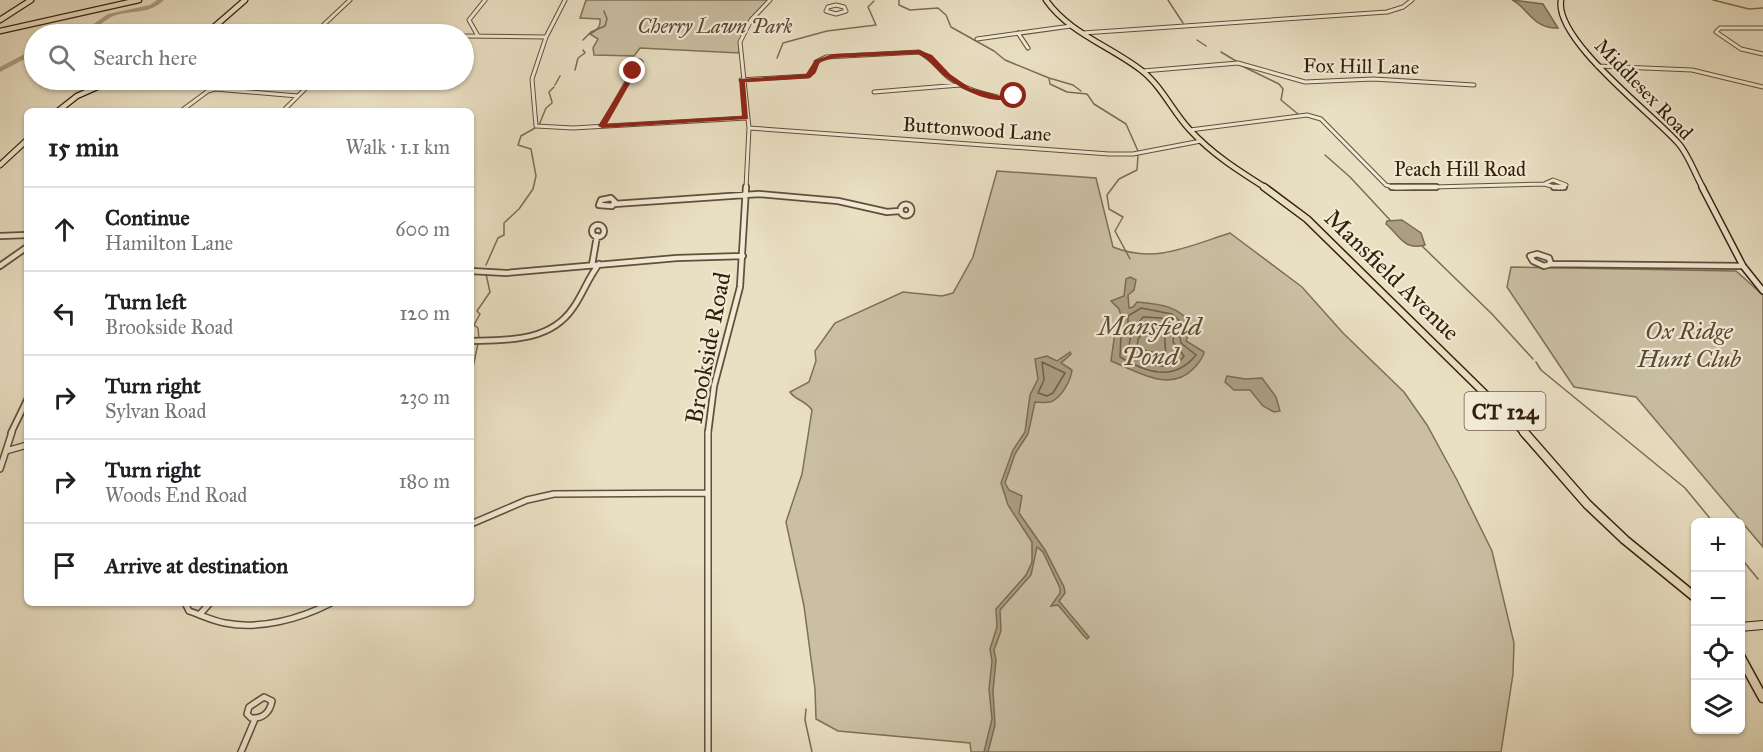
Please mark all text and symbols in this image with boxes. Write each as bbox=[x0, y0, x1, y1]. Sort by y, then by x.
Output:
park label: Cherry Lawn Park bbox=[638, 14, 793, 38]
search box bbox=[24, 24, 474, 90]
street label: Middlesex Road bbox=[1590, 33, 1698, 145]
icon: search bbox=[45, 41, 78, 74]
text: Search here bbox=[93, 44, 197, 71]
street label: Fox Hill Lane bbox=[1303, 53, 1419, 79]
route end bbox=[619, 57, 645, 83]
route start bbox=[1000, 82, 1026, 108]
street label: Buttonwood Lane bbox=[902, 112, 1052, 146]
text: 15 min bbox=[48, 131, 119, 163]
text: Walk · 1.1 km bbox=[345, 135, 450, 159]
street label: Peach Hill Road bbox=[1394, 157, 1526, 181]
street label: Mansfield Avenue bbox=[1318, 203, 1466, 347]
text: Continue bbox=[105, 204, 190, 231]
icon: ahead bbox=[48, 213, 81, 246]
text: 600 m bbox=[395, 217, 450, 241]
text: Hamilton Lane bbox=[105, 231, 233, 255]
street label: Brookside Road bbox=[679, 270, 737, 426]
text: Turn left bbox=[105, 288, 187, 315]
icon: left bbox=[48, 297, 81, 330]
text: 120 m bbox=[399, 301, 450, 325]
water label: Mansfield Pond bbox=[1095, 310, 1203, 372]
text: Brookside Road bbox=[105, 315, 233, 339]
park label: Ox Ridge Hunt Club bbox=[1636, 316, 1741, 374]
text: Turn right bbox=[105, 372, 201, 399]
icon: right bbox=[48, 381, 81, 414]
text: 230 m bbox=[399, 385, 450, 409]
road number: CT 124 bbox=[1464, 392, 1546, 430]
text: Sylvan Road bbox=[105, 399, 207, 423]
text: Turn right bbox=[105, 456, 201, 483]
icon: right bbox=[48, 465, 81, 498]
text: 180 m bbox=[399, 469, 450, 493]
text: Woods End Road bbox=[105, 483, 247, 507]
map controls bbox=[1691, 518, 1745, 734]
button: + bbox=[1691, 518, 1745, 572]
icon: arrive bbox=[48, 549, 81, 582]
text: Arrive at destination bbox=[105, 552, 288, 579]
button: − bbox=[1691, 572, 1745, 626]
button: locate bbox=[1691, 626, 1745, 680]
button: layers bbox=[1691, 680, 1745, 734]

